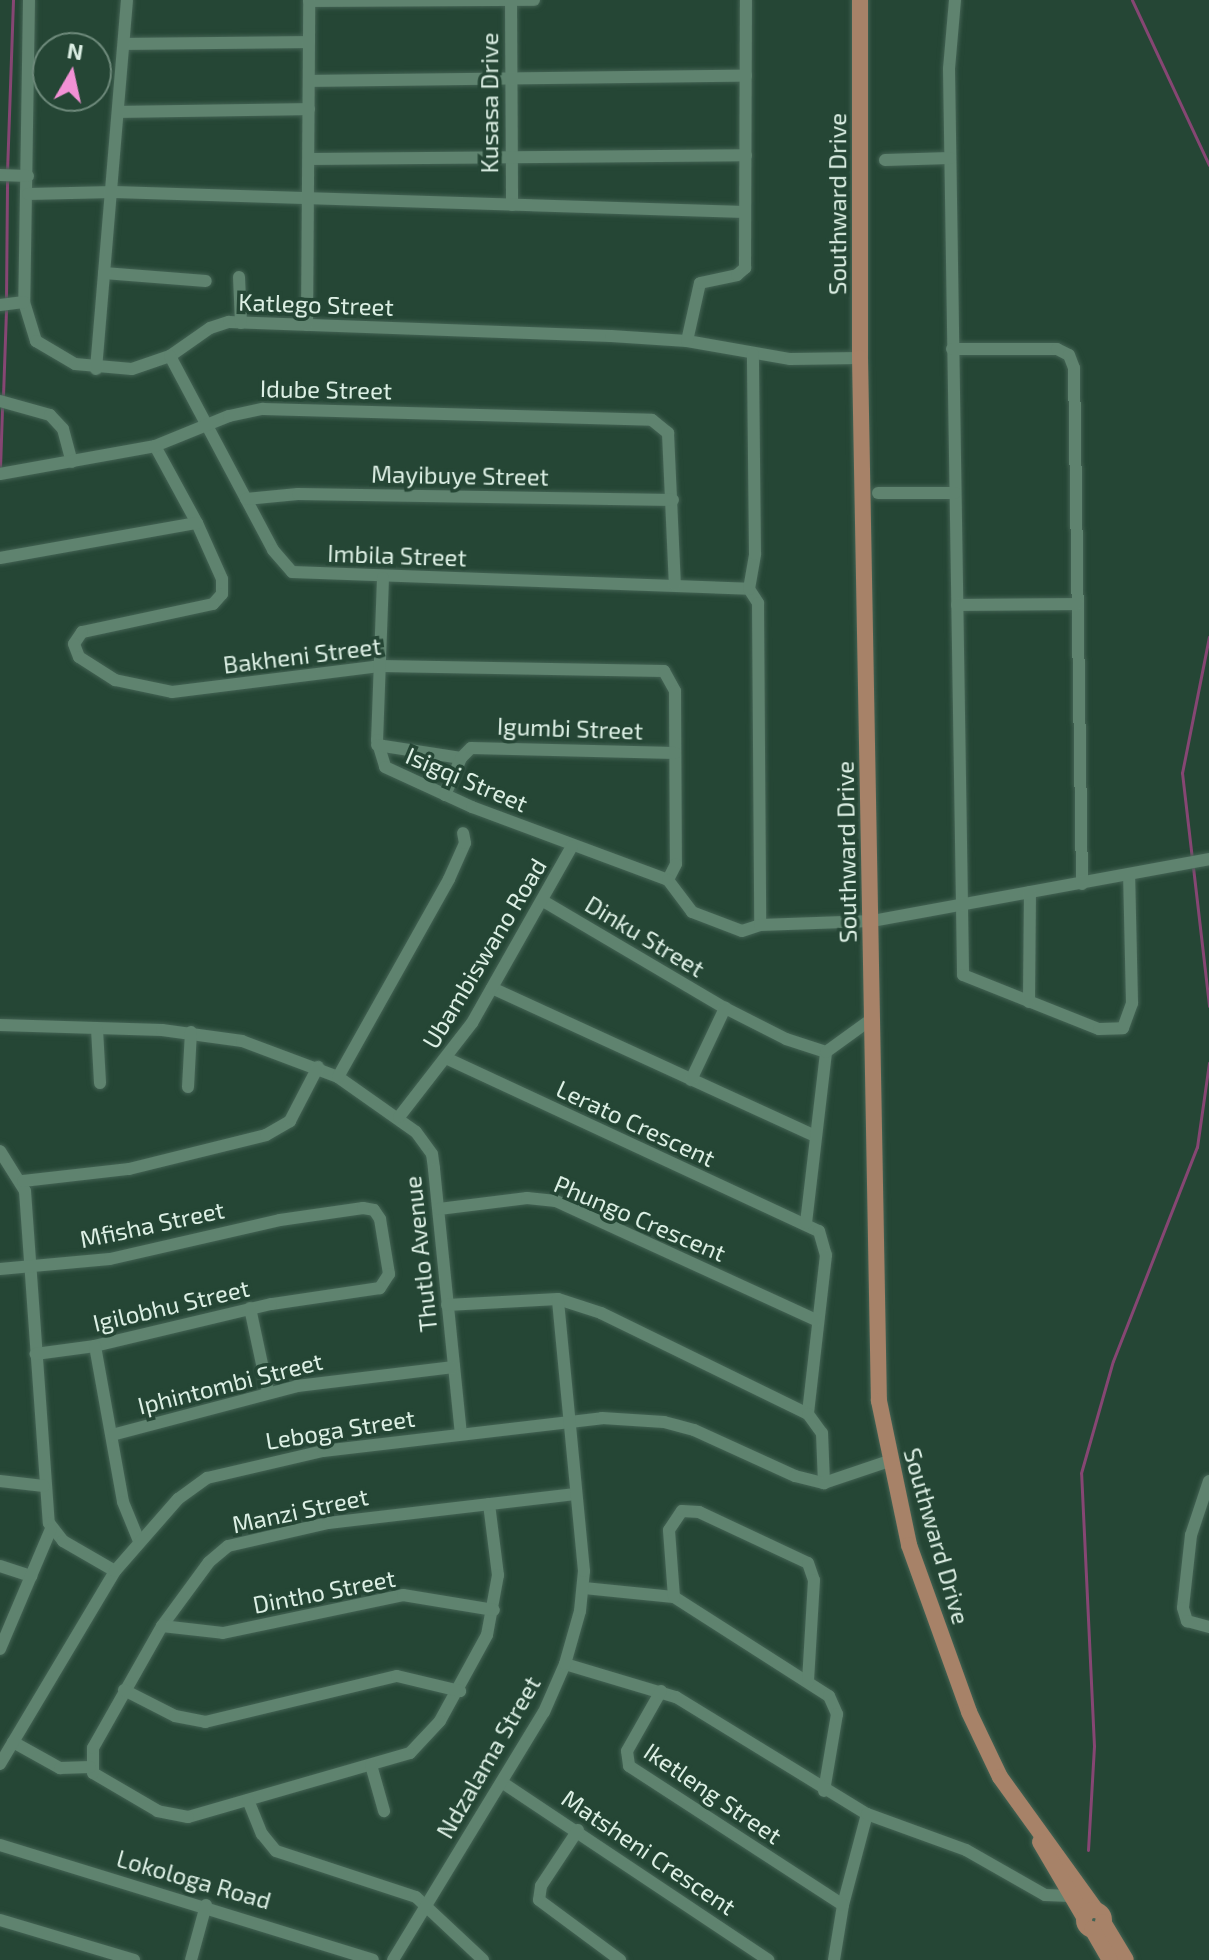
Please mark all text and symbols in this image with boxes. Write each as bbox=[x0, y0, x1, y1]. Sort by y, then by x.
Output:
north arrow bbox=[32, 32, 112, 112]
street label: Kusasa Drive bbox=[475, 33, 503, 173]
text: N bbox=[66, 36, 85, 64]
street label: Southward Drive bbox=[823, 113, 851, 295]
street label: Katlego Street bbox=[238, 287, 394, 321]
street label: Idube Street bbox=[260, 373, 392, 405]
street label: Mayibuye Street bbox=[371, 459, 549, 491]
street label: Imbila Street bbox=[327, 538, 467, 572]
street label: Bakheni Street bbox=[221, 631, 383, 679]
street label: Igumbi Street bbox=[497, 711, 643, 745]
street label: Isigqi Street bbox=[402, 740, 532, 818]
street label: Southward Drive bbox=[830, 761, 862, 943]
street label: Ubambiswano Road bbox=[416, 853, 552, 1053]
street label: Dinku Street bbox=[580, 889, 710, 983]
street label: Lerato Crescent bbox=[552, 1074, 720, 1172]
street label: Phungo Crescent bbox=[550, 1169, 730, 1267]
street label: Thutlo Avenue bbox=[397, 1174, 443, 1334]
street label: Mfisha Street bbox=[77, 1195, 227, 1253]
street label: Igilobhu Street bbox=[90, 1273, 252, 1337]
street label: Iphintombi Street bbox=[135, 1346, 325, 1420]
street label: Leboga Street bbox=[263, 1403, 417, 1455]
street label: Southward Drive bbox=[898, 1444, 976, 1628]
street label: Manzi Street bbox=[229, 1482, 371, 1538]
street label: Dintho Street bbox=[250, 1563, 398, 1619]
street label: Ndzalama Street bbox=[430, 1671, 546, 1843]
street label: Iketleng Street bbox=[639, 1736, 787, 1850]
street label: Matsheni Crescent bbox=[557, 1783, 741, 1921]
street label: Lokologa Road bbox=[113, 1843, 275, 1915]

